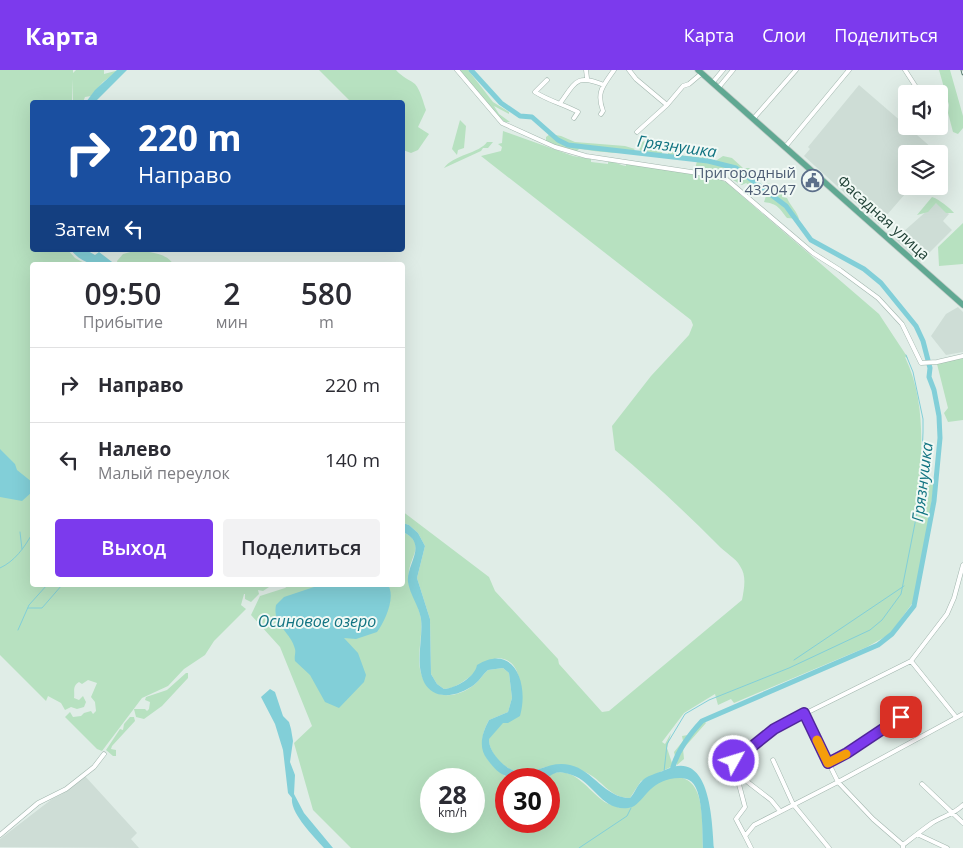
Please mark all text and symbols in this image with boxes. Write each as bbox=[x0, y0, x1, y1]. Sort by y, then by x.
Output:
text: Карта bbox=[25, 19, 99, 52]
text: Карта bbox=[684, 23, 734, 47]
text: Слои bbox=[762, 23, 806, 47]
text: Поделиться bbox=[834, 23, 938, 47]
map controls bbox=[898, 85, 948, 195]
button: sound bbox=[898, 85, 948, 135]
text: 220 m bbox=[138, 114, 242, 161]
icon: right bbox=[55, 120, 120, 185]
water label: Грязнушка bbox=[636, 130, 718, 162]
button: layers bbox=[898, 145, 948, 195]
text: Направо bbox=[138, 159, 232, 189]
place label: Пригородный 432047 bbox=[694, 162, 796, 199]
public building icon: Пригородный 432047 bbox=[800, 169, 824, 193]
street label: Фасадная улица bbox=[834, 170, 934, 264]
icon: left bbox=[120, 215, 148, 243]
text: Затем bbox=[55, 216, 110, 242]
text: 09:50 bbox=[84, 273, 161, 314]
text: 2 bbox=[223, 273, 240, 314]
text: 580 bbox=[301, 273, 352, 314]
text: Прибытие bbox=[83, 311, 163, 333]
text: мин bbox=[216, 311, 248, 333]
text: m bbox=[319, 311, 334, 333]
icon: right bbox=[55, 371, 83, 399]
text: Направо bbox=[98, 372, 184, 398]
text: 220 m bbox=[325, 372, 380, 398]
text: Налево bbox=[98, 436, 171, 462]
water label: Грязнушка bbox=[906, 441, 938, 523]
icon: left bbox=[55, 446, 83, 474]
text: 140 m bbox=[325, 447, 380, 473]
text: Малый переулок bbox=[98, 462, 230, 484]
button: Выход bbox=[55, 519, 213, 577]
button: Поделиться bbox=[223, 519, 380, 577]
water label: Осиновое озеро bbox=[258, 610, 376, 632]
pin bbox=[880, 696, 922, 738]
icon: arrive bbox=[887, 703, 915, 731]
position arrow bbox=[707, 734, 759, 786]
speed limit sign: 30 bbox=[495, 768, 560, 833]
text: 28 bbox=[438, 777, 467, 811]
text: km/h bbox=[438, 804, 467, 821]

